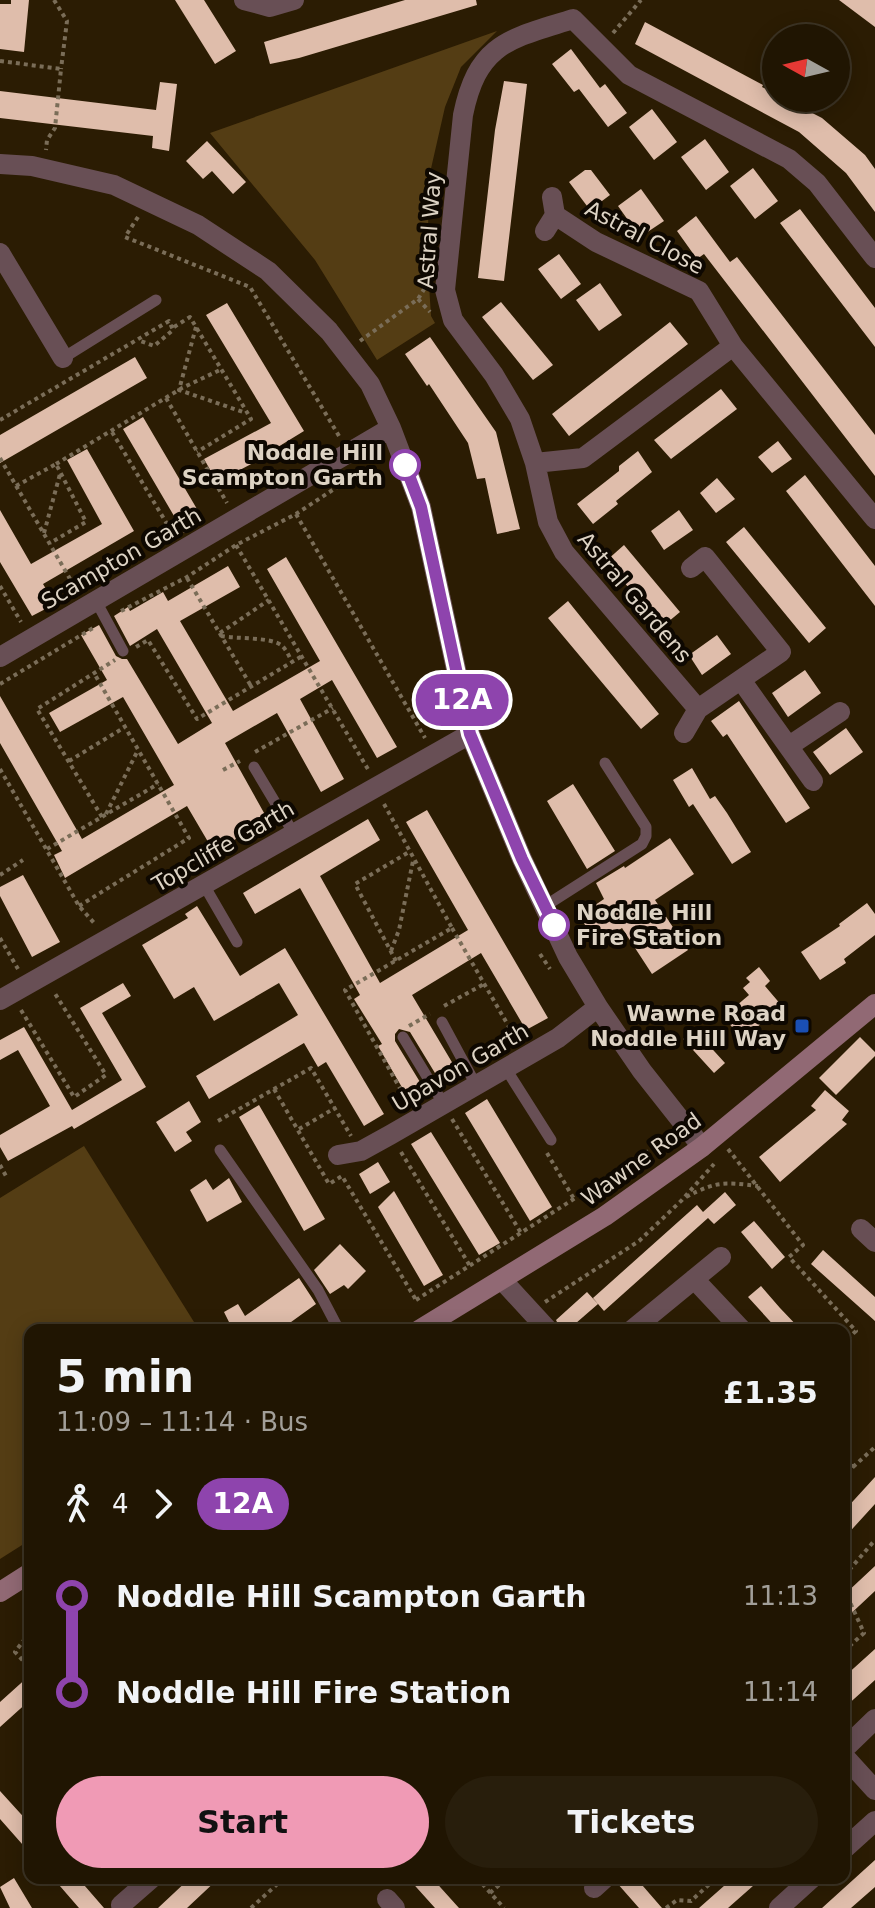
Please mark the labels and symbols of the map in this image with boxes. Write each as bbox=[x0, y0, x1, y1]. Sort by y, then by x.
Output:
north arrow bbox=[762, 24, 850, 112]
street label: Astral Way bbox=[413, 170, 446, 290]
street label: Astral Close bbox=[581, 196, 708, 279]
place label: Noddle Hill Scampton Garth bbox=[182, 440, 383, 490]
marker: Noddle Hill Scampton Garth bbox=[390, 450, 420, 480]
street label: Scampton Garth bbox=[37, 503, 205, 614]
street label: Astral Gardens bbox=[573, 527, 697, 668]
line badge: 12A bbox=[416, 674, 508, 726]
street label: Topcliffe Garth bbox=[147, 796, 298, 898]
place label: Noddle Hill Fire Station bbox=[576, 900, 722, 950]
marker: Noddle Hill Fire Station bbox=[539, 910, 569, 940]
place label: Wawne Road Noddle Hill Way bbox=[590, 1001, 786, 1051]
marker: Wawne Road Noddle Hill Way bbox=[793, 1017, 811, 1035]
street label: Upavon Garth bbox=[388, 1018, 533, 1117]
street label: Wawne Road bbox=[577, 1108, 706, 1211]

